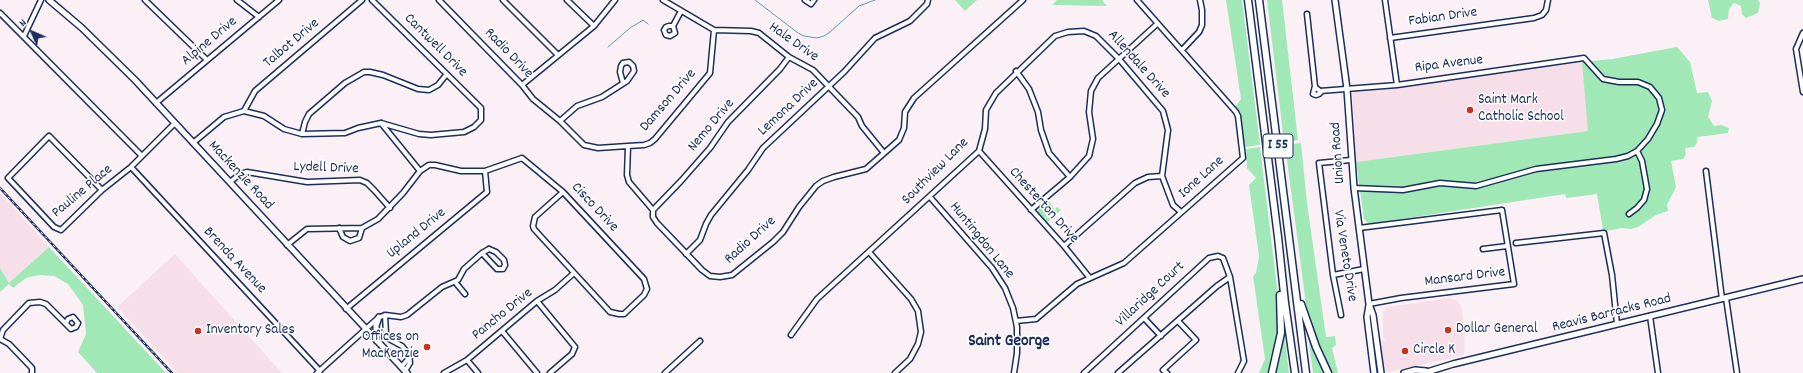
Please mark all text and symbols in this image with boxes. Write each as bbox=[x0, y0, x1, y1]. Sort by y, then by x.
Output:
street label: Fabian Drive bbox=[1407, 4, 1479, 32]
street label: Cantwell Drive bbox=[399, 10, 471, 82]
north arrow bbox=[12, 12, 52, 52]
street label: Alpine Drive bbox=[178, 13, 242, 71]
street label: Talbot Drive bbox=[260, 15, 324, 73]
text: N bbox=[16, 16, 31, 31]
street label: Hale Drive bbox=[764, 19, 822, 67]
street label: Radio Drive bbox=[480, 25, 536, 83]
street label: Allendale Drive bbox=[1103, 27, 1173, 103]
street label: Ripa Avenue bbox=[1414, 52, 1484, 78]
street label: Damson Drive bbox=[637, 66, 701, 136]
street label: Lemona Drive bbox=[755, 75, 823, 141]
place label: Saint Mark Catholic School bbox=[1478, 92, 1564, 127]
street label: Nemo Drive bbox=[685, 96, 739, 156]
marker: Saint Mark Catholic School bbox=[1465, 105, 1475, 115]
street label: Union Road bbox=[1328, 121, 1350, 185]
road number: I 55 bbox=[1263, 134, 1293, 158]
street label: Southview Lane bbox=[899, 135, 973, 209]
street label: Mackenzie Road bbox=[203, 138, 277, 214]
street label: Ione Lane bbox=[1176, 153, 1228, 203]
street label: Lydell Drive bbox=[293, 159, 359, 179]
street label: Pauline Place bbox=[49, 161, 117, 223]
street label: Chesterton Drive bbox=[1004, 164, 1082, 248]
street label: Cisco Drive bbox=[566, 179, 622, 237]
street label: Huntingdon Lane bbox=[945, 199, 1017, 283]
street label: Upland Drive bbox=[384, 205, 450, 263]
street label: Via Veneto Drive bbox=[1328, 209, 1360, 303]
street label: Radio Drive bbox=[722, 213, 780, 269]
street label: Brenda Avenue bbox=[199, 224, 269, 298]
street label: Villaridge Court bbox=[1113, 259, 1189, 331]
street label: Mansard Drive bbox=[1424, 264, 1506, 292]
street label: Pancho Drive bbox=[469, 285, 537, 345]
street label: Reavis Barracks Road bbox=[1551, 291, 1673, 337]
place label: Dollar General bbox=[1456, 321, 1537, 339]
place label: Inventory Sales bbox=[206, 322, 295, 340]
marker: Dollar General bbox=[1443, 325, 1453, 335]
marker: Inventory Sales bbox=[193, 326, 203, 336]
place label: Offices on MacKenzie bbox=[362, 329, 419, 364]
district label: Saint George bbox=[968, 333, 1050, 353]
marker: Offices on MacKenzie bbox=[422, 342, 432, 352]
place label: Circle K bbox=[1413, 342, 1455, 360]
marker: Circle K bbox=[1400, 346, 1410, 356]

